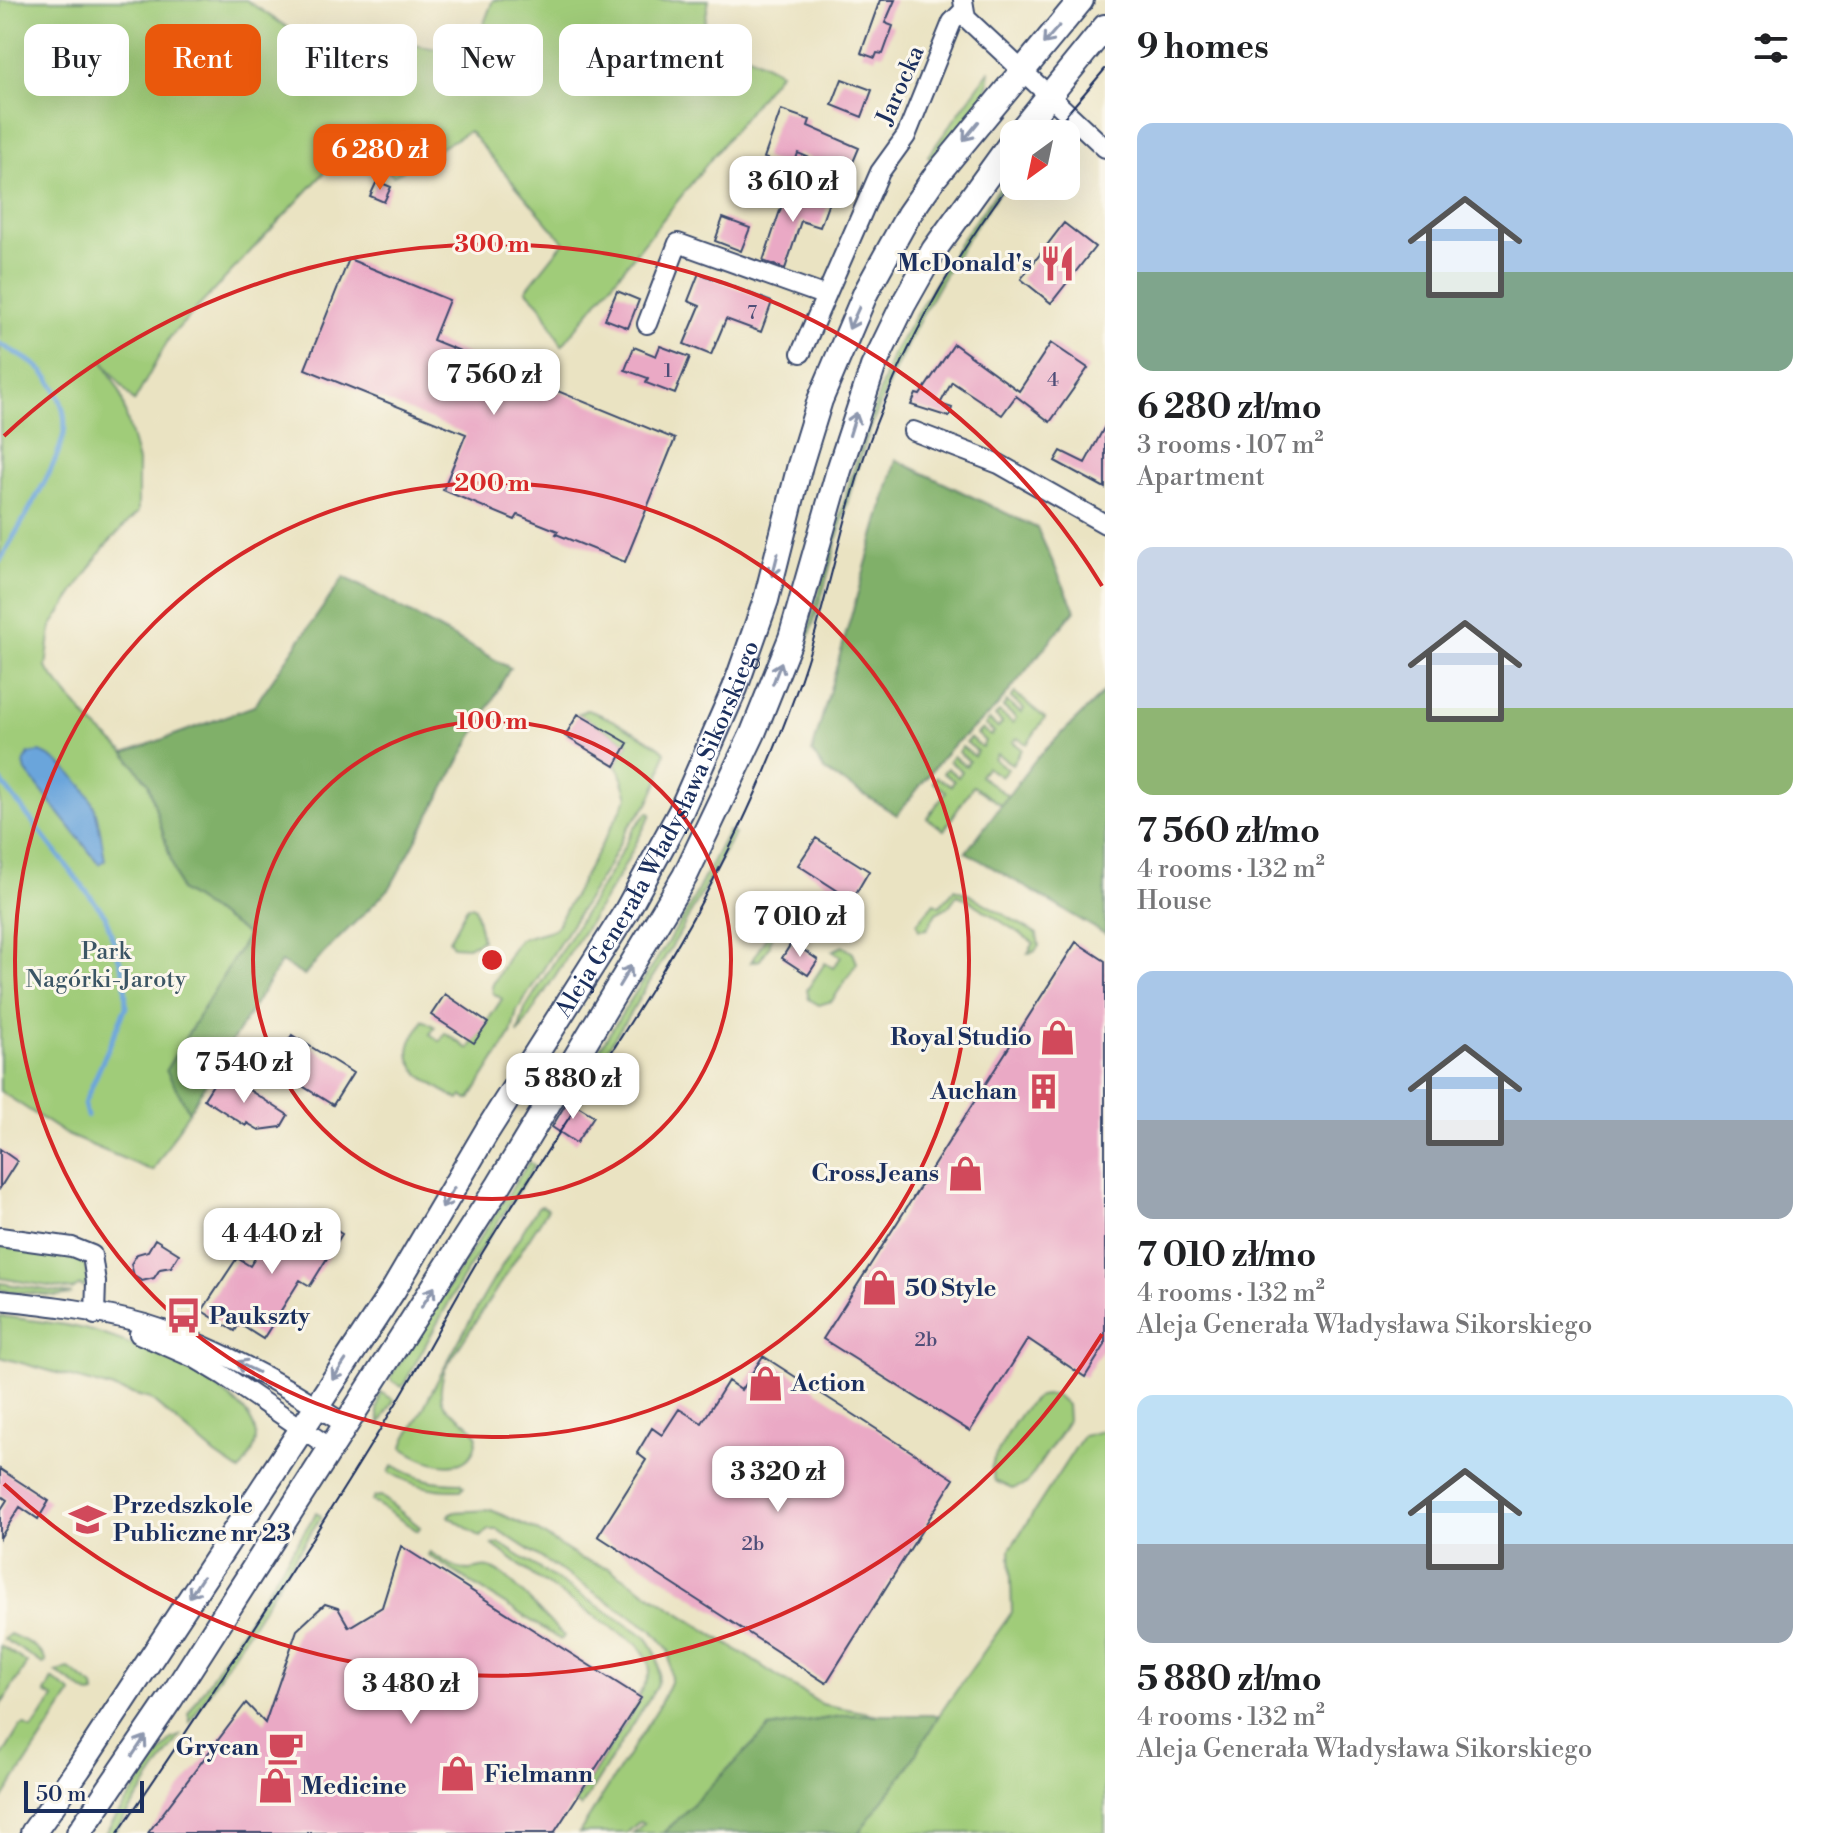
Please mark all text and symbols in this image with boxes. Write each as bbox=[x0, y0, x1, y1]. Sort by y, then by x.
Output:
chip: Buy bbox=[24, 24, 129, 96]
chip: Rent bbox=[145, 24, 261, 96]
chip: Filters bbox=[277, 24, 417, 96]
chip: New bbox=[433, 24, 543, 96]
chip: Apartment bbox=[559, 24, 752, 96]
one-way arrow bbox=[1042, 25, 1060, 45]
icon: filters bbox=[1749, 26, 1793, 70]
text: 9 homes bbox=[1137, 27, 1269, 69]
street label: Jarocka bbox=[870, 40, 932, 131]
one-way arrow bbox=[963, 120, 980, 141]
north arrow bbox=[1000, 120, 1080, 200]
map controls bbox=[1000, 120, 1080, 200]
pin: 6 280 zł bbox=[297, 124, 463, 192]
text: 6 280 zł bbox=[331, 134, 429, 166]
pin: 3 610 zł bbox=[710, 156, 876, 224]
text: 3 610 zł bbox=[747, 166, 839, 198]
icon: home bbox=[1393, 175, 1537, 319]
text: 300 m bbox=[454, 230, 530, 260]
restaurant icon: McDonald's bbox=[1039, 244, 1077, 282]
place label: McDonald's bbox=[897, 249, 1032, 279]
house number: 7 bbox=[747, 301, 757, 326]
one-way arrow bbox=[846, 306, 861, 330]
pin: 7 560 zł bbox=[411, 349, 577, 417]
text: 7 560 zł bbox=[446, 359, 542, 391]
house number: 1 bbox=[664, 359, 673, 384]
house number: 4 bbox=[1047, 368, 1059, 393]
text: 6 280 zł/mo bbox=[1137, 387, 1322, 429]
one-way arrow bbox=[846, 412, 861, 438]
text: 3 rooms · 107 m² bbox=[1137, 429, 1324, 461]
text: Apartment bbox=[1137, 461, 1265, 493]
text: 200 m bbox=[454, 469, 530, 499]
one-way arrow bbox=[767, 552, 782, 578]
icon: home bbox=[1393, 599, 1537, 743]
street label: Aleja Generała Władysława Sikorskiego bbox=[548, 637, 766, 1024]
one-way arrow bbox=[771, 661, 786, 686]
text: 100 m bbox=[456, 707, 528, 737]
text: 7 560 zł/mo bbox=[1137, 811, 1320, 853]
text: 4 rooms · 132 m² bbox=[1137, 853, 1325, 885]
text: House bbox=[1137, 885, 1212, 917]
pin: 7 010 zł bbox=[717, 891, 883, 959]
text: 7 010 zł bbox=[753, 901, 847, 933]
park label: Park Nagórki-Jaroty bbox=[26, 937, 187, 995]
centre of rings bbox=[478, 946, 506, 974]
one-way arrow bbox=[618, 965, 634, 988]
shop icon: Royal Studio bbox=[1039, 1018, 1077, 1056]
place label: Royal Studio bbox=[890, 1023, 1032, 1053]
icon: home bbox=[1393, 1023, 1537, 1167]
pin: 7 540 zł bbox=[161, 1037, 327, 1105]
text: 7 540 zł bbox=[195, 1047, 293, 1079]
pin: 5 880 zł bbox=[490, 1053, 656, 1121]
text: 5 880 zł bbox=[524, 1063, 622, 1095]
building icon: Auchan bbox=[1024, 1072, 1062, 1110]
place label: Auchan bbox=[929, 1077, 1017, 1107]
shop icon: Cross Jeans bbox=[946, 1154, 984, 1192]
place label: Cross Jeans bbox=[811, 1159, 939, 1189]
one-way arrow bbox=[440, 1186, 456, 1209]
pin: 4 440 zł bbox=[189, 1208, 355, 1276]
text: 4 440 zł bbox=[222, 1218, 322, 1250]
text: 7 010 zł/mo bbox=[1137, 1235, 1316, 1277]
shop icon: 50 Style bbox=[860, 1269, 898, 1307]
place label: 50 Style bbox=[905, 1274, 997, 1304]
text: 4 rooms · 132 m² bbox=[1137, 1277, 1325, 1309]
one-way arrow bbox=[420, 1286, 436, 1309]
bus stop icon: Paukszty bbox=[164, 1297, 202, 1335]
place label: Paukszty bbox=[209, 1302, 311, 1332]
text: Aleja Generała Władysława Sikorskiego bbox=[1137, 1309, 1592, 1341]
house number: 2b bbox=[915, 1328, 937, 1353]
one-way arrow bbox=[236, 1359, 260, 1374]
one-way arrow bbox=[331, 1359, 347, 1381]
shop icon: Action bbox=[746, 1364, 784, 1402]
place label: Action bbox=[790, 1369, 866, 1399]
pin: 3 320 zł bbox=[695, 1446, 861, 1514]
icon: home bbox=[1393, 1447, 1537, 1591]
text: 3 320 zł bbox=[730, 1456, 826, 1488]
place label: Przedszkole Publiczne nr 23 bbox=[113, 1491, 291, 1549]
school or university icon: Przedszkole Publiczne nr 23 bbox=[68, 1500, 106, 1538]
house number: 2b bbox=[742, 1532, 764, 1557]
one-way arrow bbox=[188, 1575, 204, 1598]
pin: 3 480 zł bbox=[328, 1658, 494, 1726]
text: 5 880 zł/mo bbox=[1137, 1659, 1322, 1701]
text: 3 480 zł bbox=[362, 1668, 460, 1700]
text: 4 rooms · 132 m² bbox=[1137, 1701, 1325, 1733]
cafe icon: Grycan bbox=[266, 1728, 304, 1766]
place label: Grycan bbox=[175, 1733, 259, 1763]
text: Aleja Generała Władysława Sikorskiego bbox=[1137, 1733, 1592, 1765]
one-way arrow bbox=[131, 1735, 147, 1757]
shop icon: Fielmann bbox=[439, 1755, 477, 1793]
place label: Fielmann bbox=[484, 1760, 593, 1790]
shop icon: Medicine bbox=[256, 1767, 294, 1805]
place label: Medicine bbox=[301, 1772, 407, 1802]
scale bar bbox=[24, 1777, 144, 1813]
text: 50 m bbox=[36, 1781, 87, 1808]

